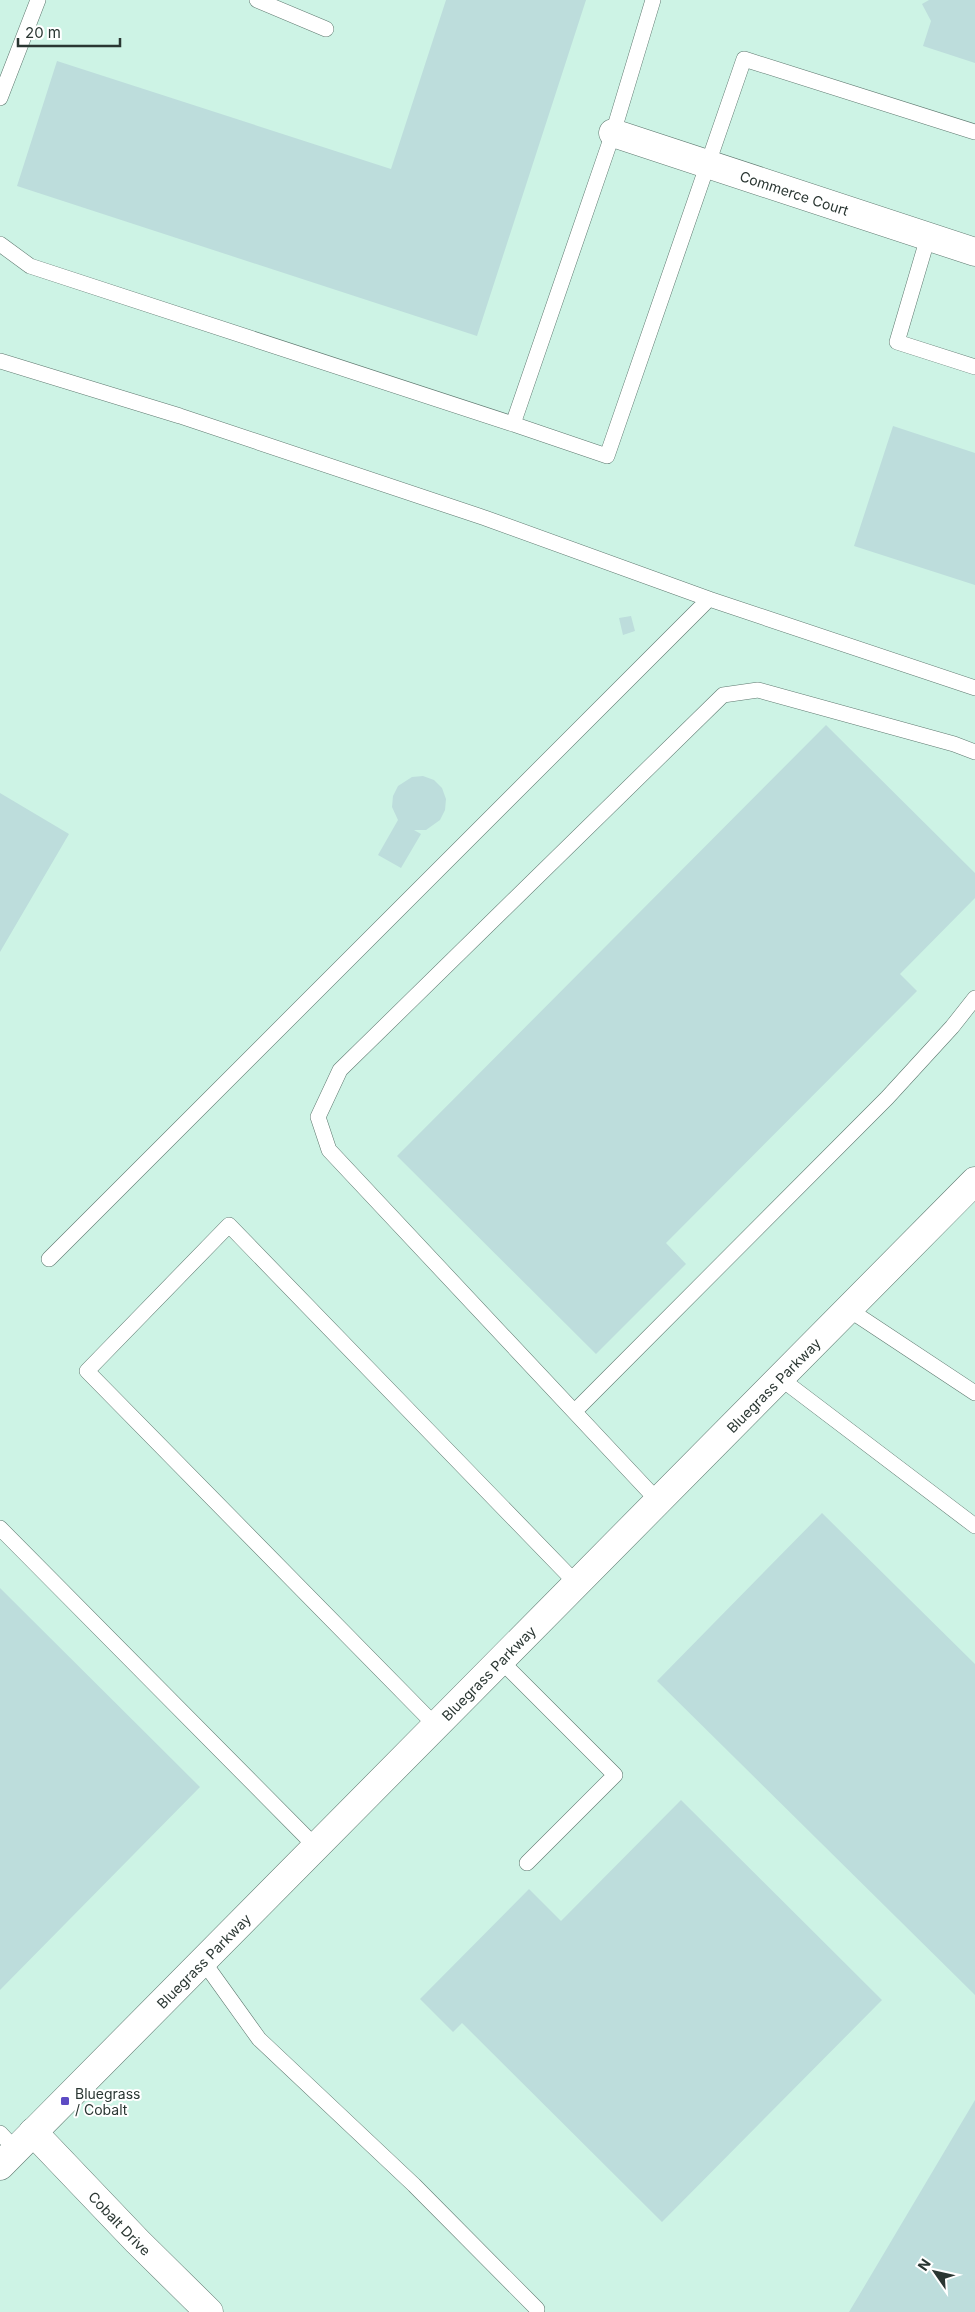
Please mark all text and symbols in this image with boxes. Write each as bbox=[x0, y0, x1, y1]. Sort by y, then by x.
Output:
scale bar bbox=[18, 15, 120, 47]
text: 20 m bbox=[25, 23, 61, 42]
street label: Commerce Court bbox=[738, 167, 851, 219]
street label: Bluegrass Parkway bbox=[723, 1334, 824, 1436]
street label: Bluegrass Parkway bbox=[438, 1622, 539, 1724]
street label: Bluegrass Parkway bbox=[153, 1910, 254, 2012]
place label: Bluegrass / Cobalt bbox=[75, 2085, 141, 2118]
marker: Bluegrass / Cobalt bbox=[59, 2095, 71, 2107]
street label: Cobalt Drive bbox=[85, 2188, 155, 2259]
north arrow bbox=[910, 2247, 960, 2297]
text: N bbox=[914, 2255, 934, 2274]

